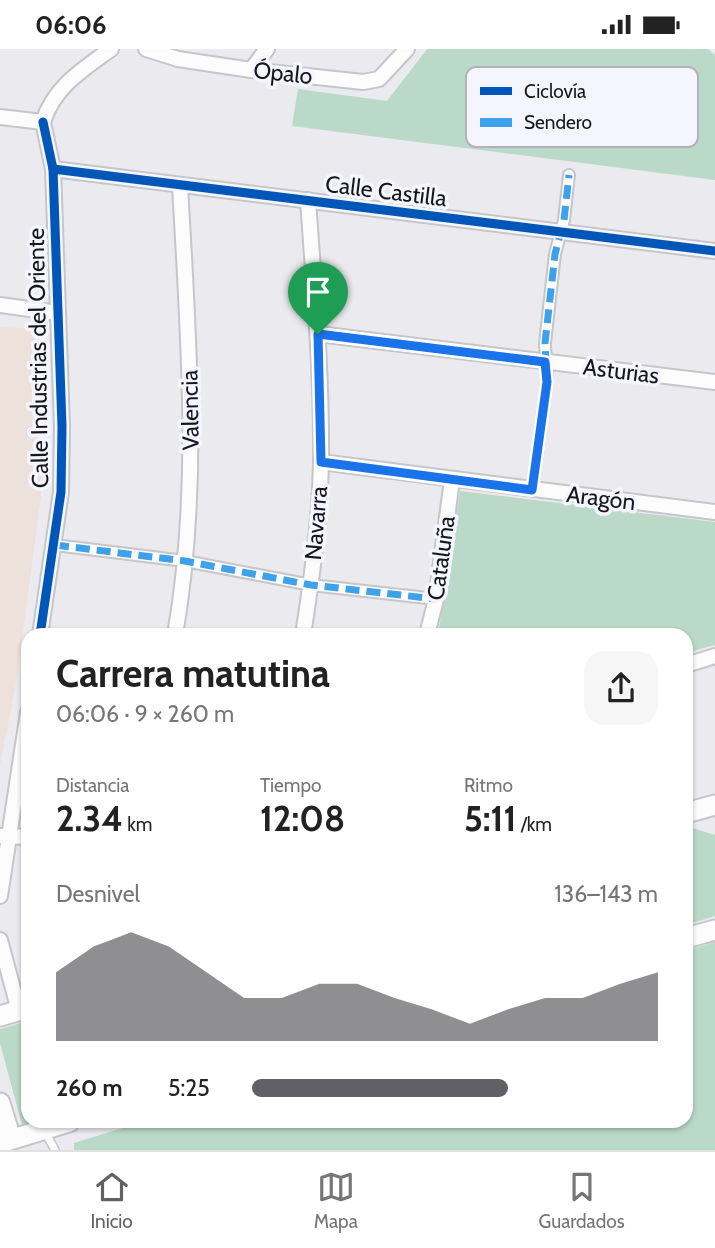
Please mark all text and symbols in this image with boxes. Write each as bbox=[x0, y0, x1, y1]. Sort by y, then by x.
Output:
text: 06:06 bbox=[35, 9, 107, 41]
street label: Ópalo bbox=[252, 56, 314, 90]
legend bbox=[466, 67, 698, 147]
text: Ciclovía bbox=[524, 80, 586, 103]
text: Sendero bbox=[524, 111, 592, 134]
street label: Calle Castilla bbox=[324, 170, 448, 212]
street label: Calle Industrias del Oriente bbox=[22, 228, 54, 488]
pin bbox=[288, 262, 348, 334]
icon: arrive bbox=[299, 273, 337, 311]
street label: Asturias bbox=[581, 352, 661, 390]
street label: Valencia bbox=[175, 370, 205, 450]
street label: Aragón bbox=[565, 480, 637, 516]
street label: Navarra bbox=[299, 485, 333, 561]
street label: Cataluña bbox=[421, 514, 461, 602]
text: Carrera matutina bbox=[56, 650, 330, 697]
button: share bbox=[584, 651, 658, 725]
text: 06:06 · 9 × 260 m bbox=[56, 700, 234, 728]
text: Distancia bbox=[56, 774, 130, 797]
text: Tiempo bbox=[260, 774, 321, 797]
text: Ritmo bbox=[464, 774, 513, 797]
text: 2.34 bbox=[56, 797, 123, 840]
text: 12:08 bbox=[260, 797, 345, 840]
text: 5:11 bbox=[464, 797, 516, 840]
text: km bbox=[123, 813, 152, 836]
text: /km bbox=[516, 813, 552, 836]
text: Desnivel bbox=[56, 880, 140, 908]
text: 136–143 m bbox=[554, 880, 658, 908]
text: 260 m bbox=[56, 1074, 123, 1102]
text: 5:25 bbox=[168, 1074, 210, 1102]
tab: Inicio bbox=[90, 1168, 133, 1233]
tab: Mapa bbox=[314, 1168, 358, 1233]
tab: Guardados bbox=[539, 1168, 625, 1233]

